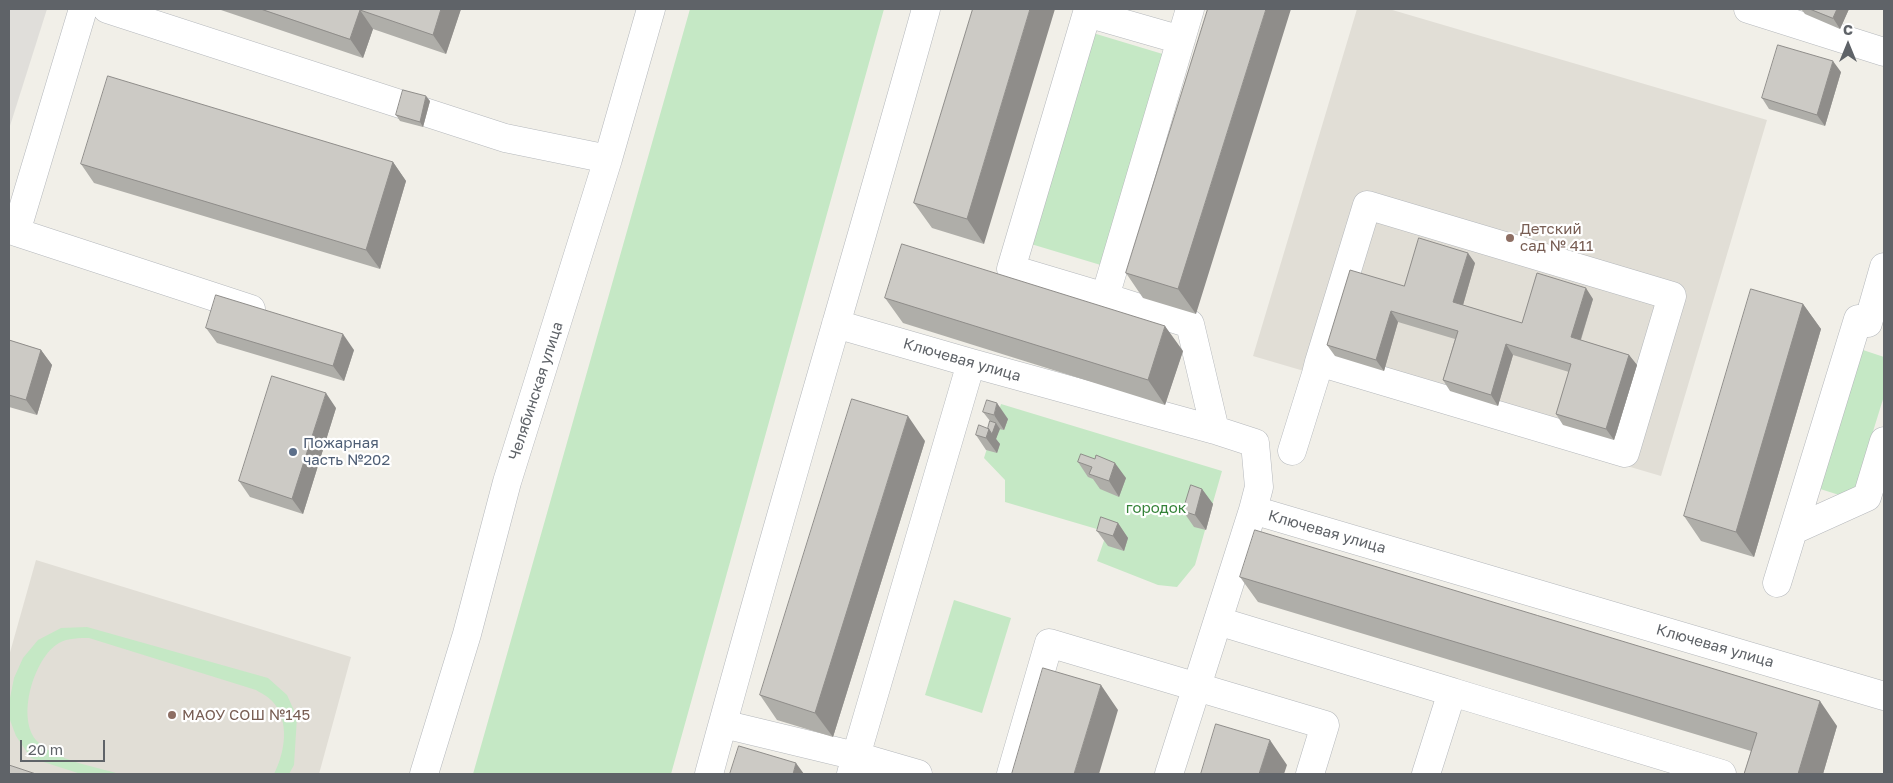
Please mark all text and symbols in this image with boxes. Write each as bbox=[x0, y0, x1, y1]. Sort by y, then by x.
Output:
north arrow bbox=[1823, 20, 1873, 70]
text: С bbox=[1843, 21, 1853, 38]
place label: Детский сад № 411 bbox=[1520, 220, 1593, 255]
marker: Детский сад № 411 bbox=[1504, 232, 1516, 244]
street label: Челябинская улица bbox=[505, 319, 567, 463]
street label: Ключевая улица bbox=[901, 335, 1023, 385]
place label: Пожарная часть №202 bbox=[303, 434, 390, 469]
marker: Пожарная часть №202 bbox=[287, 446, 299, 458]
park label: городок bbox=[1126, 499, 1186, 517]
street label: Ключевая улица bbox=[1266, 507, 1388, 557]
street label: Ключевая улица bbox=[1654, 621, 1776, 671]
place label: МАОУ СОШ №145 bbox=[182, 706, 310, 724]
marker: МАОУ СОШ №145 bbox=[166, 709, 178, 721]
scale bar bbox=[22, 730, 108, 762]
text: 20 m bbox=[28, 740, 63, 758]

